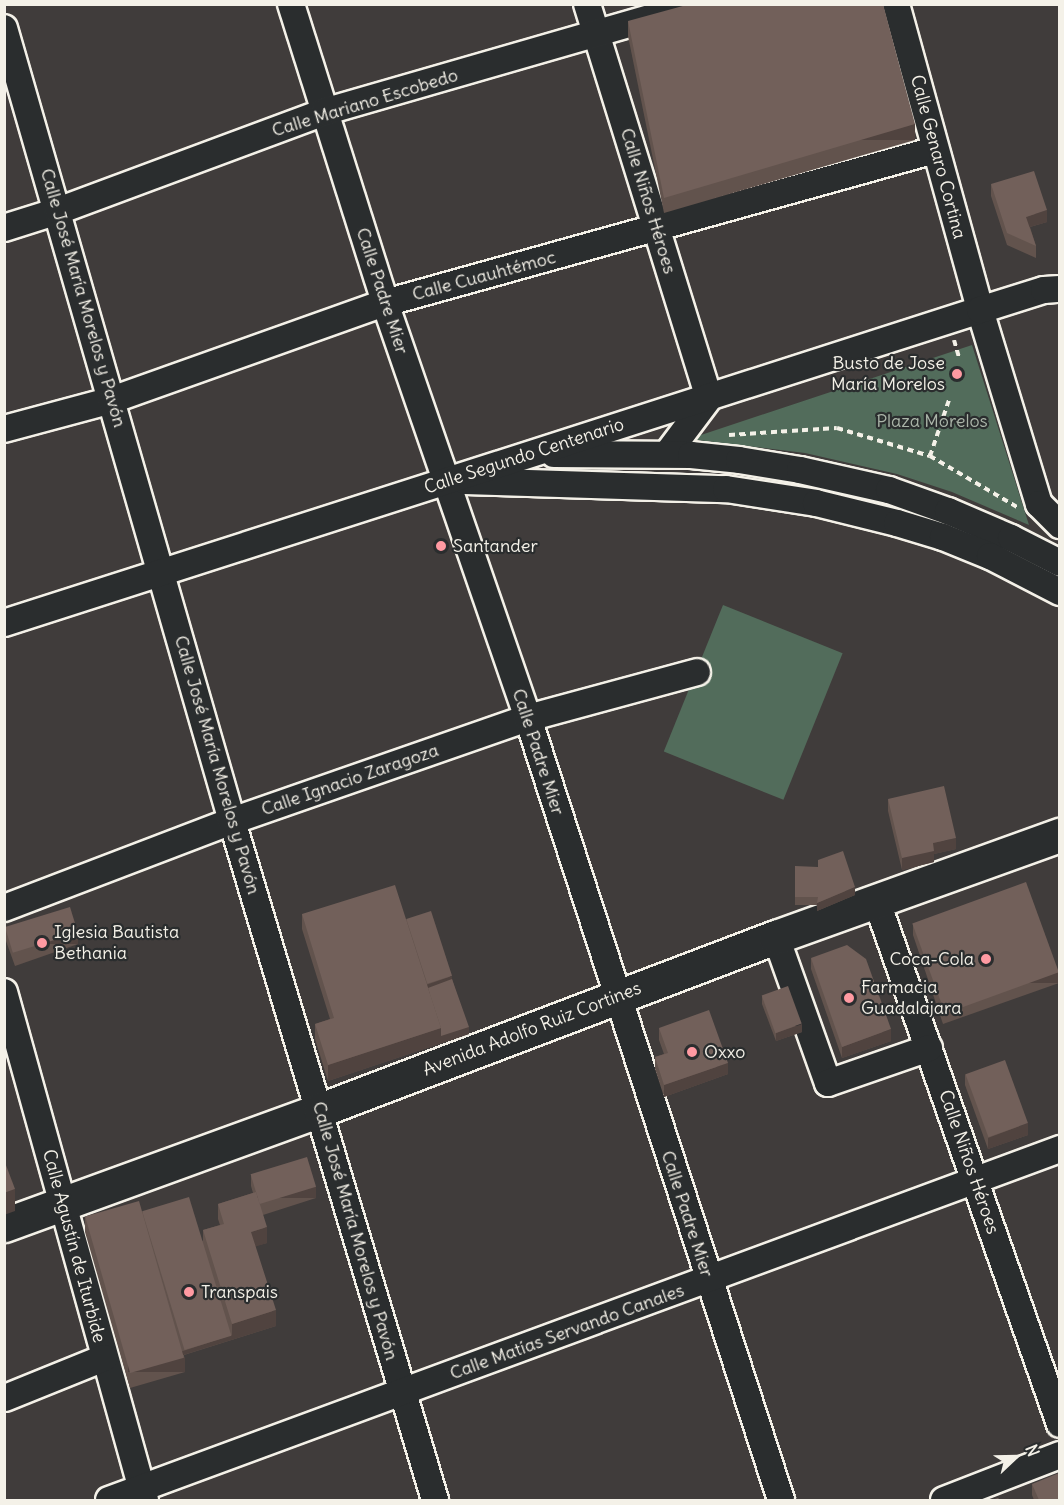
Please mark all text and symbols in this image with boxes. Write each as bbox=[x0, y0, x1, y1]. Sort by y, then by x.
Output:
street label: Calle Mariano Escobedo bbox=[269, 64, 461, 142]
street label: Calle Genaro Cortina bbox=[906, 73, 970, 241]
street label: Calle Niños Héroes bbox=[616, 126, 680, 276]
street label: Calle José María Morelos y Pavón bbox=[36, 166, 130, 430]
street label: Calle Padre Mier bbox=[351, 225, 413, 357]
street label: Calle Cuauhtémoc bbox=[410, 246, 558, 306]
place label: Busto de Jose María Morelos bbox=[831, 353, 945, 395]
marker: Busto de Jose María Morelos bbox=[950, 367, 964, 381]
park label: Plaza Morelos bbox=[876, 410, 988, 432]
street label: Calle Segundo Centenario bbox=[421, 413, 627, 499]
place label: Santander bbox=[453, 535, 538, 557]
marker: Santander bbox=[434, 539, 448, 553]
street label: Calle José María Morelos y Pavón bbox=[170, 633, 264, 897]
street label: Calle Padre Mier bbox=[507, 686, 569, 818]
street label: Calle Ignacio Zaragoza bbox=[259, 739, 441, 821]
place label: Iglesia Bautista Bethania bbox=[54, 922, 179, 964]
marker: Iglesia Bautista Bethania bbox=[35, 936, 49, 950]
place label: Coca-Cola bbox=[889, 948, 974, 970]
marker: Coca-Cola bbox=[979, 952, 993, 966]
street label: Avenida Adolfo Ruiz Cortines bbox=[420, 977, 644, 1081]
place label: Farmacia Guadalajara bbox=[861, 977, 962, 1020]
marker: Farmacia Guadalajara bbox=[842, 991, 856, 1005]
place label: Oxxo bbox=[704, 1041, 745, 1063]
marker: Oxxo bbox=[685, 1045, 699, 1059]
street label: Calle Niños Héroes bbox=[934, 1087, 1004, 1237]
street label: Calle José María Morelos y Pavón bbox=[308, 1099, 402, 1363]
street label: Calle Agustín de Iturbide bbox=[38, 1147, 110, 1345]
street label: Calle Padre Mier bbox=[656, 1148, 718, 1280]
street label: Calle Matías Servando Canales bbox=[447, 1280, 687, 1384]
place label: Transpais bbox=[201, 1281, 278, 1303]
marker: Transpais bbox=[182, 1285, 196, 1299]
north arrow bbox=[986, 1427, 1046, 1487]
text: N bbox=[1021, 1441, 1044, 1459]

